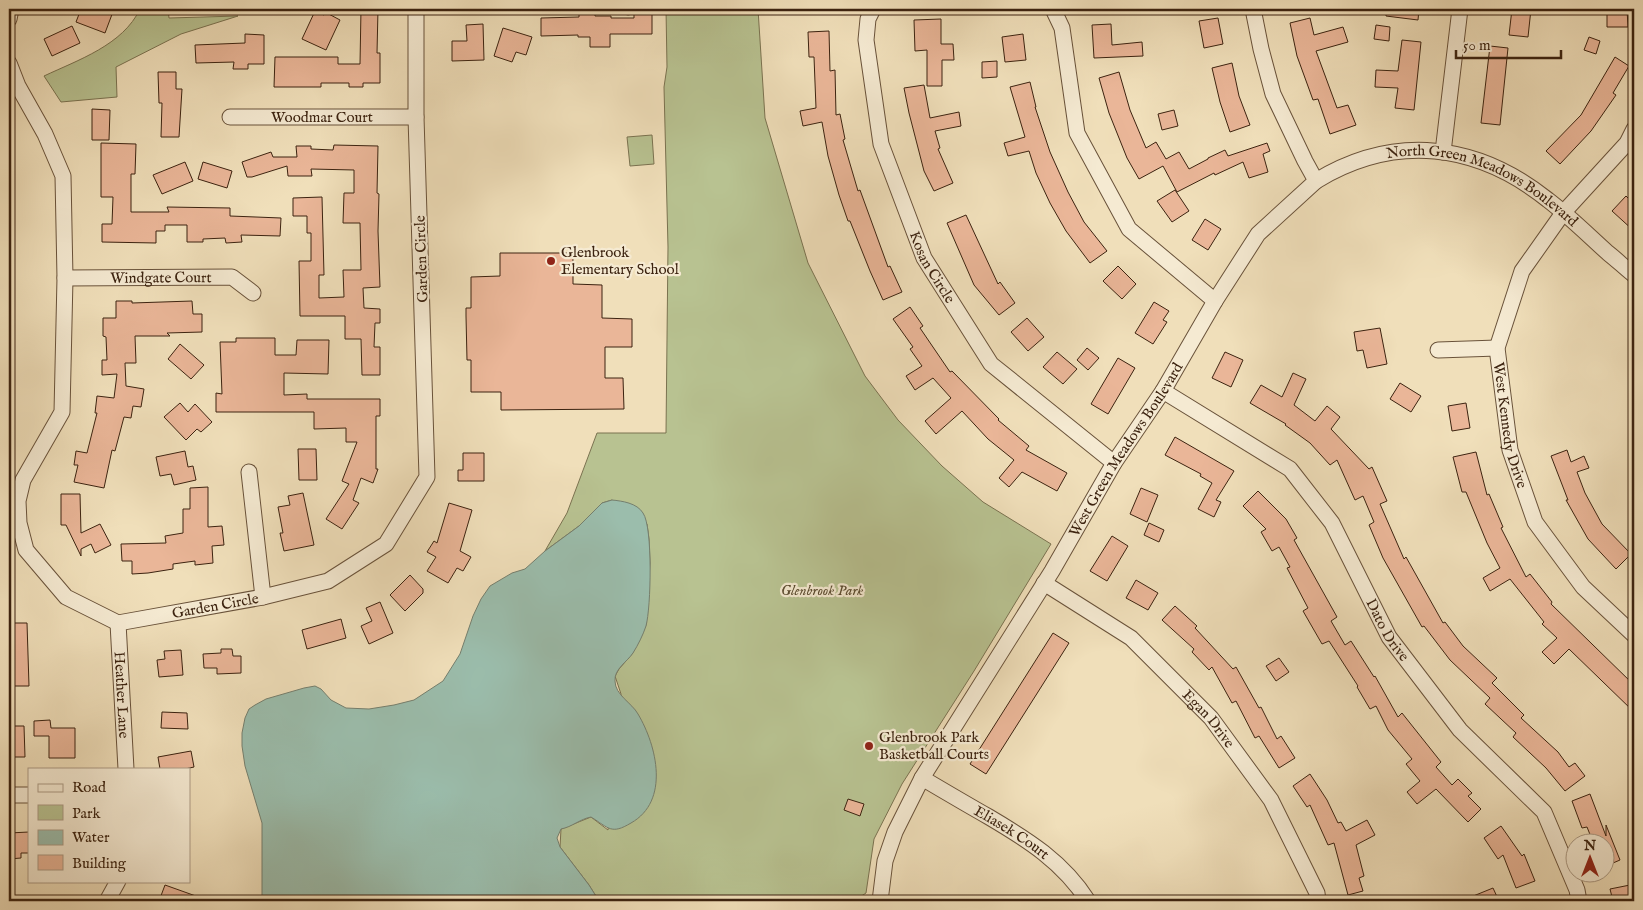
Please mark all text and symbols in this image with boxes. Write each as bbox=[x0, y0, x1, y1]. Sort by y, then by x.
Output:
scale bar bbox=[1456, 28, 1560, 60]
text: 50 m bbox=[1463, 36, 1491, 55]
street label: Woodmar Court bbox=[271, 108, 373, 127]
street label: North Green Meadows Boulevard bbox=[1385, 141, 1583, 232]
street label: Garden Circle bbox=[410, 215, 433, 303]
street label: Kosan Circle bbox=[905, 229, 959, 307]
place label: Glenbrook Elementary School bbox=[561, 243, 680, 279]
marker: Glenbrook Elementary School bbox=[545, 255, 557, 267]
street label: Windgate Court bbox=[110, 268, 212, 288]
street label: West Green Meadows Boulevard bbox=[1065, 358, 1188, 540]
street label: West Kennedy Drive bbox=[1489, 361, 1532, 491]
park label: Glenbrook Park bbox=[781, 581, 863, 600]
street label: Garden Circle bbox=[170, 589, 260, 623]
street label: Dato Drive bbox=[1361, 595, 1413, 665]
street label: Heather Lane bbox=[110, 651, 133, 739]
street label: Egan Drive bbox=[1178, 686, 1239, 752]
place label: Glenbrook Park Basketball Courts bbox=[879, 728, 989, 764]
marker: Glenbrook Park Basketball Courts bbox=[863, 740, 875, 752]
legend bbox=[28, 768, 190, 882]
text: Road bbox=[72, 778, 107, 797]
street label: Eliasek Court bbox=[971, 802, 1053, 864]
text: Park bbox=[72, 804, 102, 823]
text: Water bbox=[72, 828, 110, 847]
north arrow bbox=[1566, 832, 1616, 882]
text: N bbox=[1583, 837, 1596, 855]
text: Building bbox=[72, 854, 127, 873]

